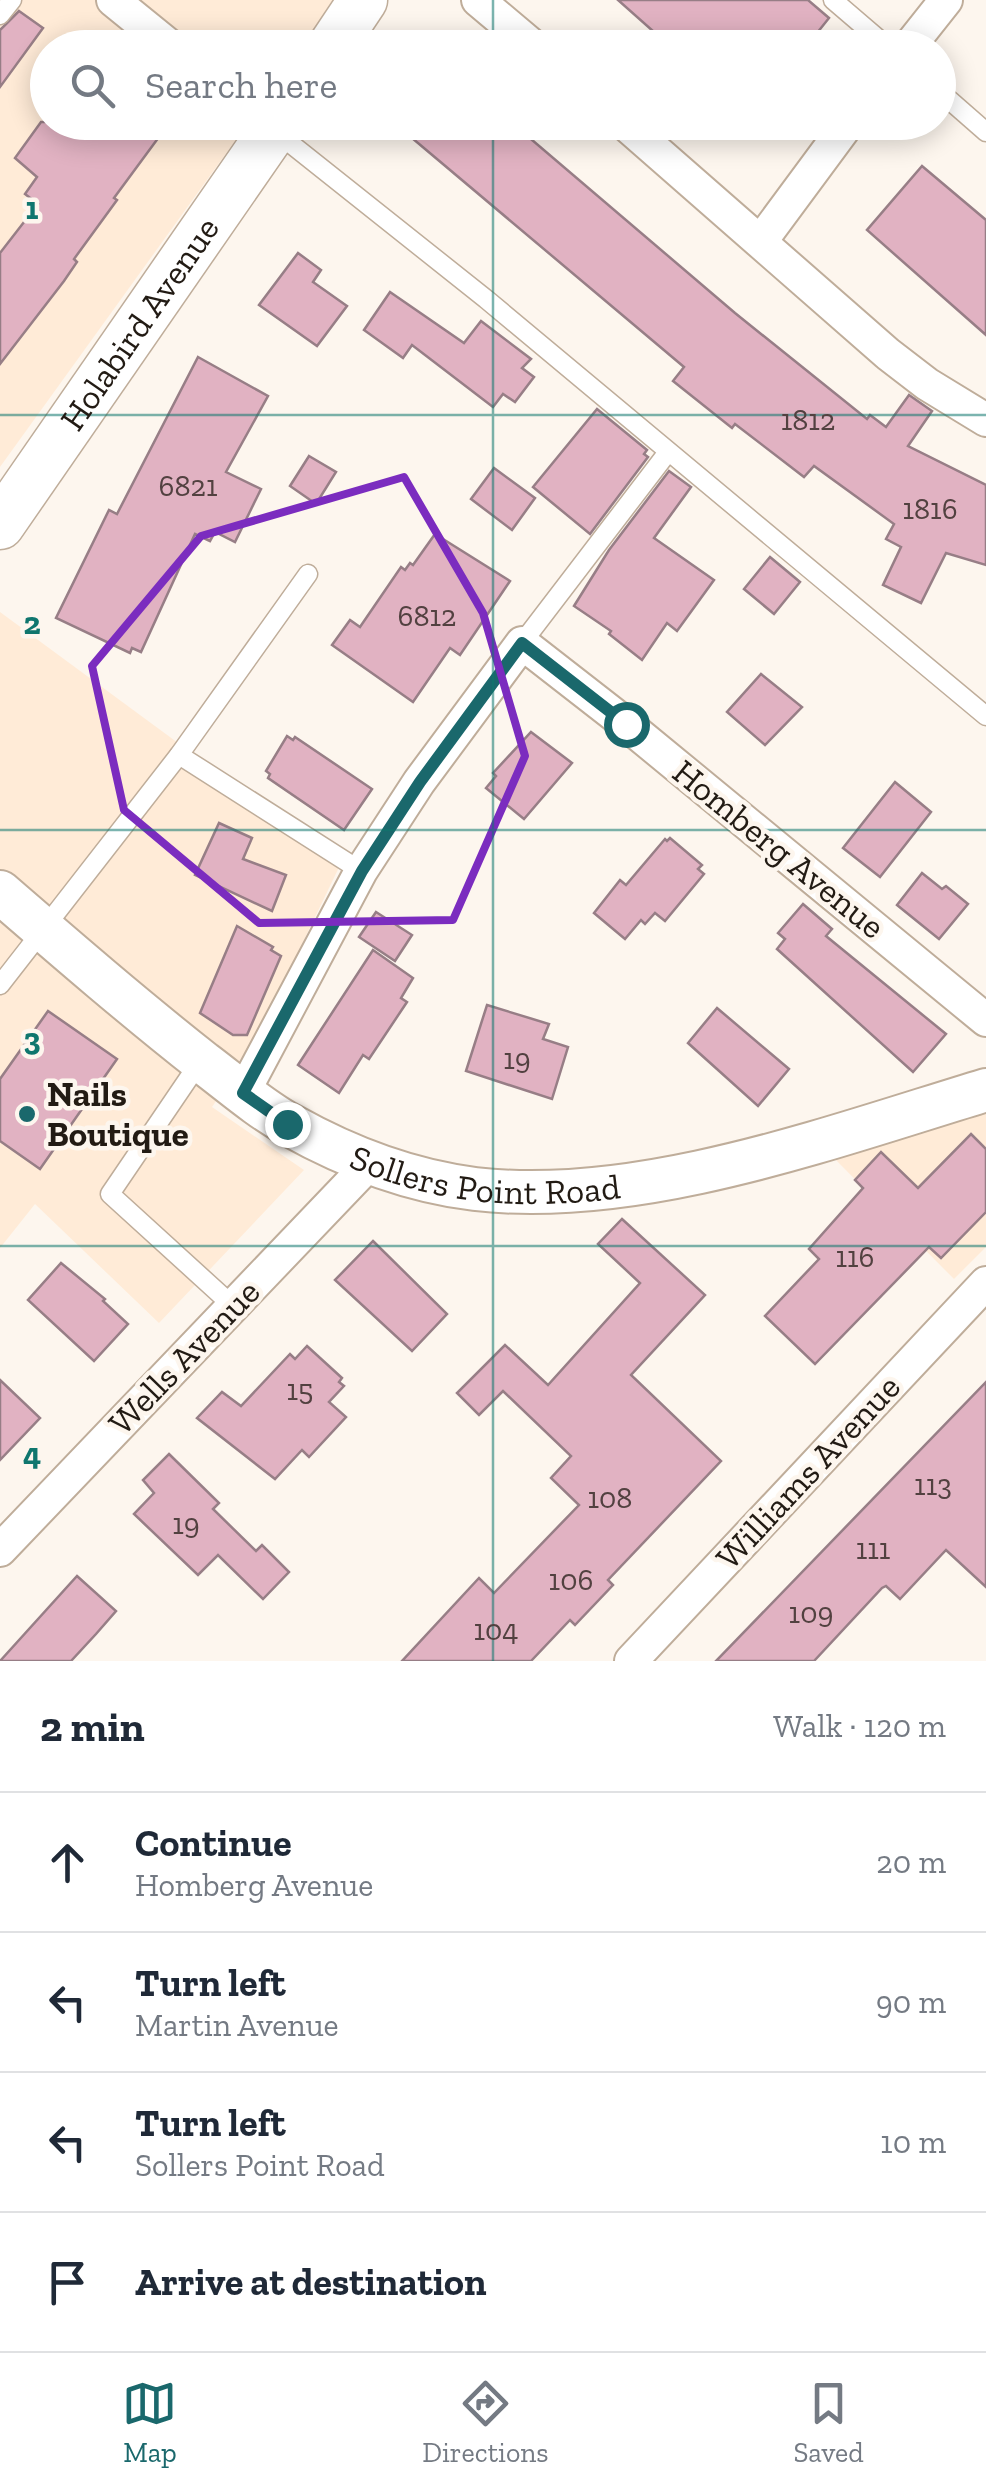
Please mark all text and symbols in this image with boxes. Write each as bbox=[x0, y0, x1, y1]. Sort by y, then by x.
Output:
search box bbox=[30, 30, 956, 140]
icon: search bbox=[65, 58, 120, 113]
text: Search here bbox=[145, 62, 337, 108]
text: 1 bbox=[26, 189, 39, 227]
street label: Holabird Avenue bbox=[51, 209, 228, 438]
house number: 1812 bbox=[781, 402, 835, 438]
house number: 6821 bbox=[158, 468, 218, 504]
house number: 1816 bbox=[902, 491, 958, 527]
house number: 6812 bbox=[397, 598, 457, 634]
text: 2 bbox=[23, 604, 41, 642]
route start bbox=[604, 702, 650, 748]
street label: Homberg Avenue bbox=[665, 751, 893, 947]
text: 3 bbox=[23, 1020, 41, 1058]
house number: 19 bbox=[503, 1041, 531, 1077]
place label: Nails Boutique bbox=[47, 1073, 189, 1155]
route end bbox=[265, 1102, 311, 1148]
marker: Nails Boutique bbox=[16, 1103, 38, 1125]
street label: Sollers Point Road bbox=[344, 1136, 622, 1213]
house number: 116 bbox=[835, 1239, 875, 1275]
street label: Wells Avenue bbox=[100, 1271, 268, 1443]
street label: Williams Avenue bbox=[707, 1366, 909, 1578]
house number: 15 bbox=[287, 1372, 313, 1408]
text: 4 bbox=[23, 1435, 41, 1473]
house number: 113 bbox=[914, 1467, 952, 1503]
house number: 108 bbox=[588, 1480, 632, 1516]
house number: 19 bbox=[172, 1506, 200, 1542]
house number: 111 bbox=[856, 1531, 890, 1567]
house number: 106 bbox=[549, 1562, 593, 1598]
house number: 109 bbox=[789, 1595, 833, 1631]
house number: 104 bbox=[474, 1612, 519, 1648]
text: 2 min bbox=[40, 1701, 145, 1752]
text: Walk · 120 m bbox=[773, 1707, 946, 1745]
text: Continue bbox=[135, 1820, 292, 1866]
icon: ahead bbox=[40, 1835, 95, 1890]
text: 20 m bbox=[876, 1843, 946, 1881]
text: Homberg Avenue bbox=[135, 1866, 373, 1904]
text: Turn left bbox=[135, 1960, 286, 2006]
icon: left bbox=[40, 1975, 95, 2030]
text: 90 m bbox=[876, 1983, 946, 2021]
text: Martin Avenue bbox=[135, 2006, 339, 2044]
text: Turn left bbox=[135, 2100, 286, 2146]
icon: left bbox=[40, 2115, 95, 2170]
text: 10 m bbox=[880, 2123, 946, 2161]
text: Sollers Point Road bbox=[135, 2146, 385, 2184]
icon: arrive bbox=[40, 2255, 95, 2310]
text: Arrive at destination bbox=[135, 2259, 486, 2305]
tab: Map bbox=[122, 2376, 177, 2469]
tab: Directions bbox=[422, 2376, 549, 2469]
tab: Saved bbox=[793, 2376, 864, 2469]

